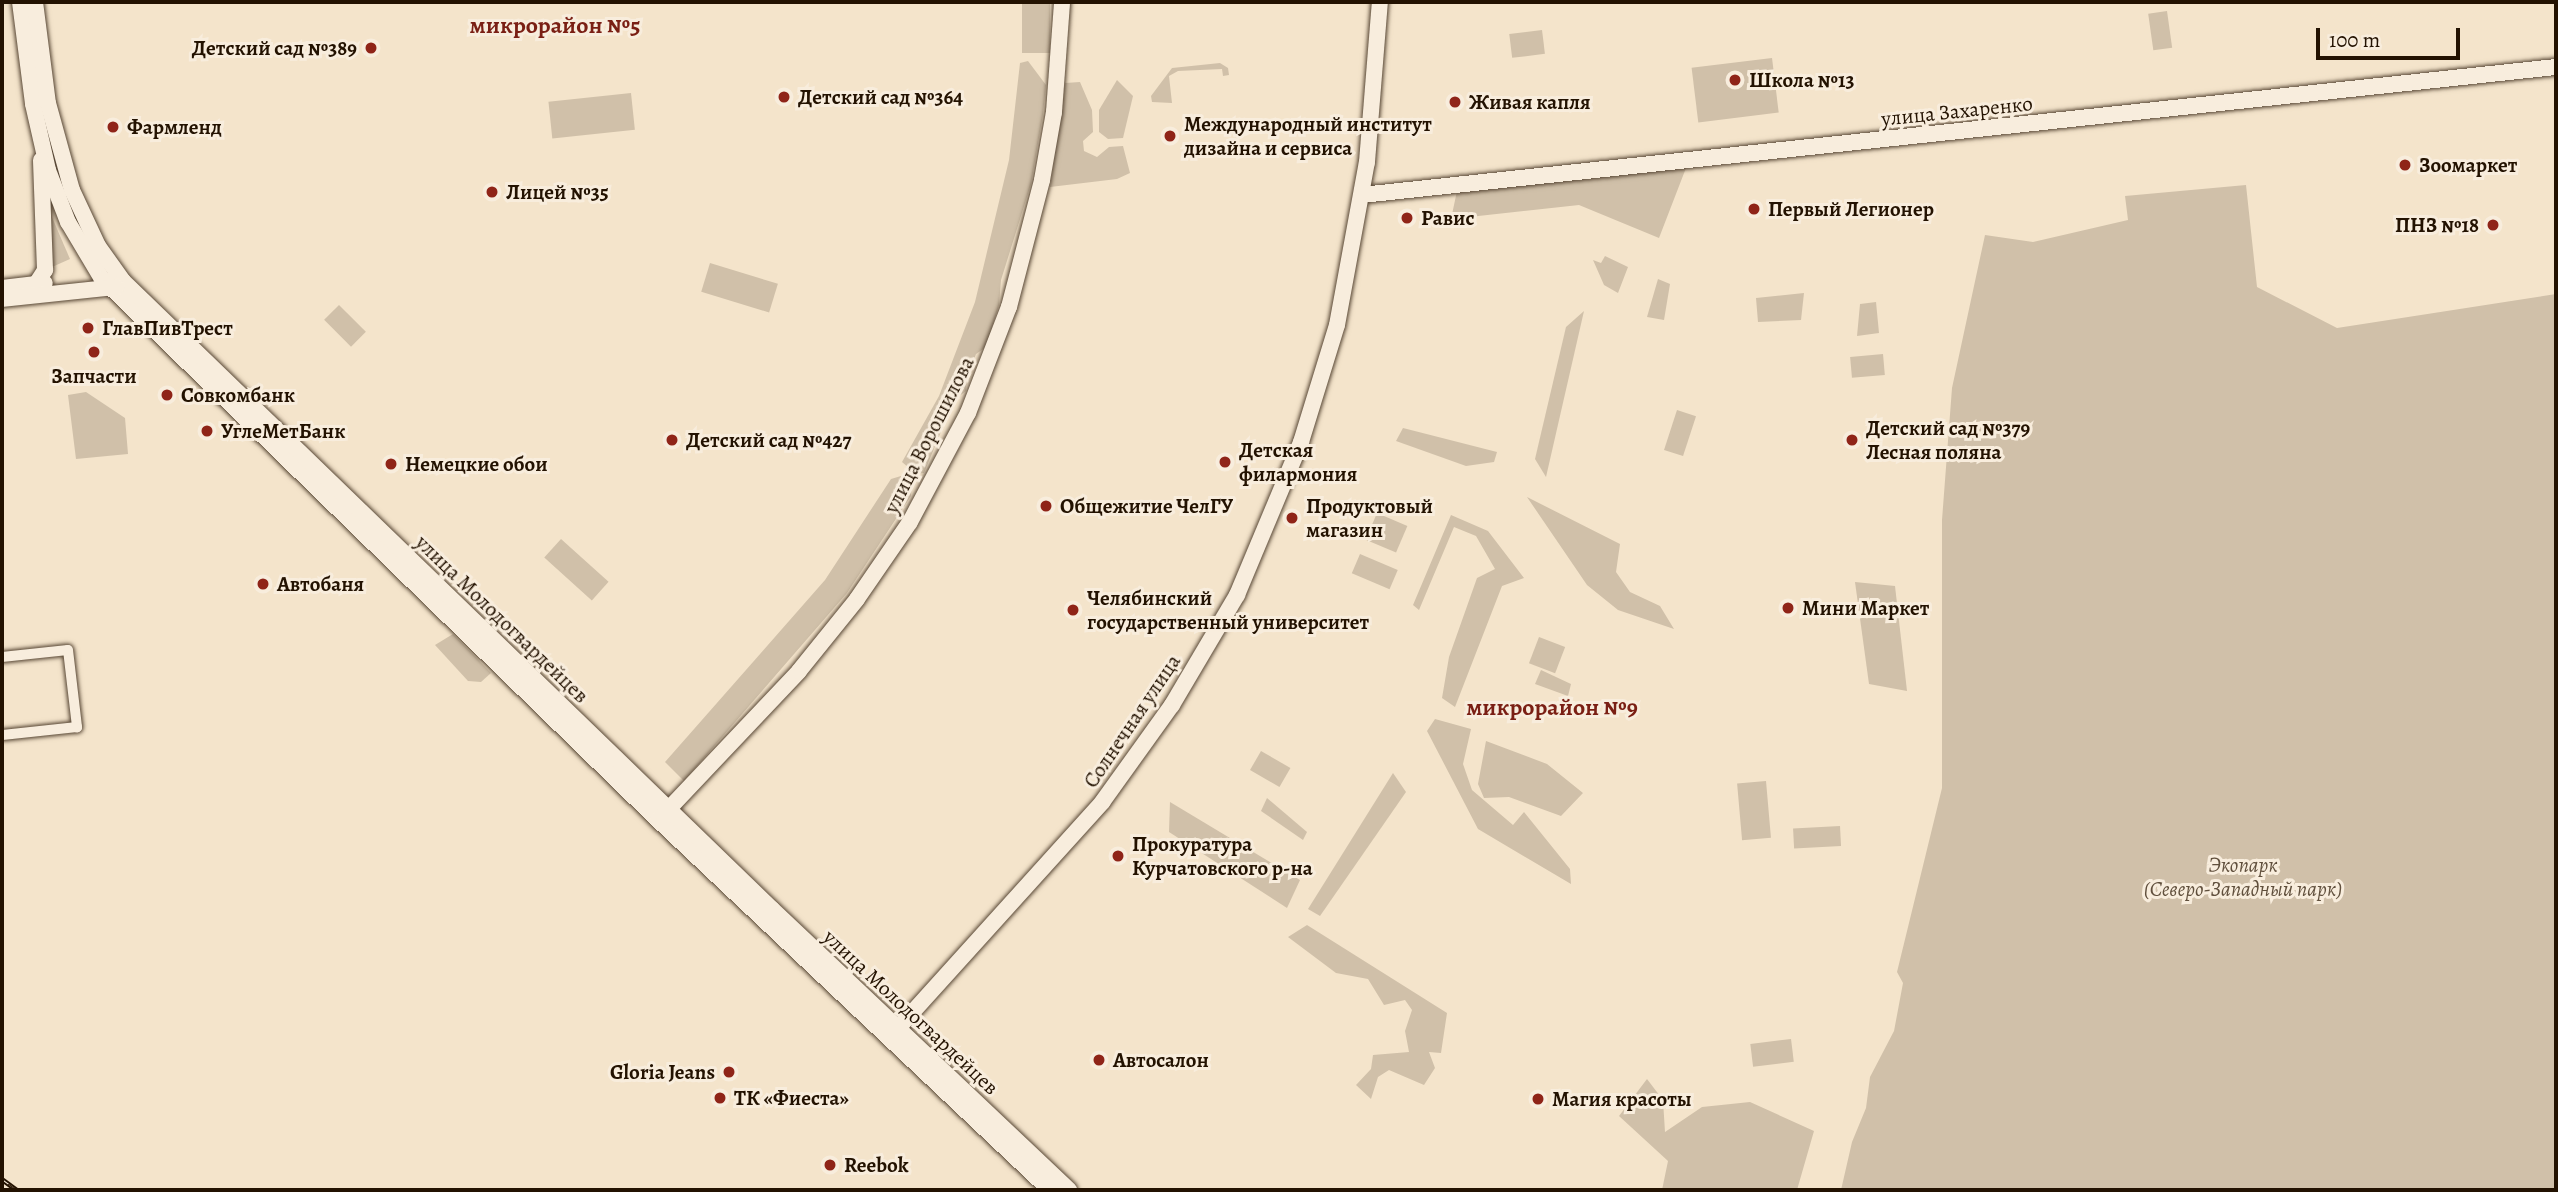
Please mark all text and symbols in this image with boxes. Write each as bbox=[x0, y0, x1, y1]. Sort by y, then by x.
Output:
district label: микрорайон №5 bbox=[470, 12, 640, 40]
scale bar bbox=[2320, 14, 2464, 58]
text: 100 m bbox=[2329, 26, 2380, 54]
place label: Детский сад №389 bbox=[192, 35, 357, 61]
marker: Детский сад №389 bbox=[363, 40, 379, 56]
place label: Школа №13 bbox=[1749, 67, 1855, 93]
marker: Школа №13 bbox=[1727, 72, 1743, 88]
place label: Детский сад №364 bbox=[798, 84, 963, 110]
marker: Детский сад №364 bbox=[776, 89, 792, 105]
place label: Живая капля bbox=[1469, 89, 1591, 115]
street label: улица Захаренко bbox=[1880, 91, 2034, 131]
marker: Живая капля bbox=[1447, 94, 1463, 110]
place label: Международный институт дизайна и сервиса bbox=[1184, 111, 1432, 161]
place label: Фармленд bbox=[127, 114, 222, 140]
marker: Фармленд bbox=[105, 119, 121, 135]
marker: Международный институт дизайна и сервиса bbox=[1162, 128, 1178, 144]
place label: Зоомаркет bbox=[2419, 152, 2517, 178]
marker: Зоомаркет bbox=[2397, 157, 2413, 173]
place label: Лицей №35 bbox=[506, 179, 609, 205]
marker: Лицей №35 bbox=[484, 184, 500, 200]
place label: Первый Легионер bbox=[1768, 196, 1934, 222]
marker: Первый Легионер bbox=[1746, 201, 1762, 217]
place label: Равис bbox=[1421, 205, 1475, 231]
marker: Равис bbox=[1399, 210, 1415, 226]
place label: ПНЗ №18 bbox=[2395, 212, 2479, 238]
marker: ПНЗ №18 bbox=[2485, 217, 2501, 233]
place label: ГлавПивТрест bbox=[102, 315, 233, 341]
marker: ГлавПивТрест bbox=[80, 320, 96, 336]
marker: Запчасти bbox=[86, 344, 102, 360]
street label: улица Ворошилова bbox=[879, 352, 979, 518]
place label: Запчасти bbox=[51, 363, 137, 389]
place label: Совкомбанк bbox=[181, 382, 295, 408]
marker: Совкомбанк bbox=[159, 387, 175, 403]
place label: Детский сад №379 Лесная поляна bbox=[1866, 415, 2030, 465]
place label: УглеМетБанк bbox=[221, 418, 346, 444]
marker: УглеМетБанк bbox=[199, 423, 215, 439]
place label: Детский сад №427 bbox=[686, 427, 851, 453]
marker: Детский сад №427 bbox=[664, 432, 680, 448]
marker: Детский сад №379 Лесная поляна bbox=[1844, 432, 1860, 448]
place label: Детская филармония bbox=[1239, 437, 1357, 487]
place label: Немецкие обои bbox=[405, 451, 548, 477]
marker: Детская филармония bbox=[1217, 454, 1233, 470]
marker: Немецкие обои bbox=[383, 456, 399, 472]
place label: Общежитие ЧелГУ bbox=[1060, 493, 1233, 519]
place label: Продуктовый магазин bbox=[1306, 493, 1433, 543]
marker: Общежитие ЧелГУ bbox=[1038, 498, 1054, 514]
marker: Продуктовый магазин bbox=[1284, 510, 1300, 526]
street label: улица Молодогвардейцев bbox=[410, 530, 594, 708]
place label: Автобаня bbox=[277, 571, 364, 597]
marker: Автобаня bbox=[255, 576, 271, 592]
place label: Челябинский государственный университет bbox=[1087, 585, 1369, 635]
place label: Мини Маркет bbox=[1802, 595, 1929, 621]
marker: Мини Маркет bbox=[1780, 600, 1796, 616]
marker: Челябинский государственный университет bbox=[1065, 602, 1081, 618]
street label: Солнечная улица bbox=[1078, 650, 1186, 792]
district label: микрорайон №9 bbox=[1466, 694, 1638, 722]
place label: Прокуратура Курчатовского р-на bbox=[1132, 831, 1313, 881]
marker: Прокуратура Курчатовского р-на bbox=[1110, 848, 1126, 864]
park label: Экопарк (Северо-Западный парк) bbox=[2144, 852, 2342, 902]
street label: улица Молодогвардейцев bbox=[818, 924, 1004, 1100]
place label: Автосалон bbox=[1113, 1047, 1209, 1073]
marker: Автосалон bbox=[1091, 1052, 1107, 1068]
place label: Gloria Jeans bbox=[610, 1059, 715, 1085]
marker: Gloria Jeans bbox=[721, 1064, 737, 1080]
place label: ТК «Фиеста» bbox=[734, 1085, 849, 1111]
place label: Магия красоты bbox=[1552, 1086, 1692, 1112]
marker: ТК «Фиеста» bbox=[712, 1090, 728, 1106]
marker: Магия красоты bbox=[1530, 1091, 1546, 1107]
place label: Reebok bbox=[844, 1152, 909, 1178]
marker: Reebok bbox=[822, 1157, 838, 1173]

